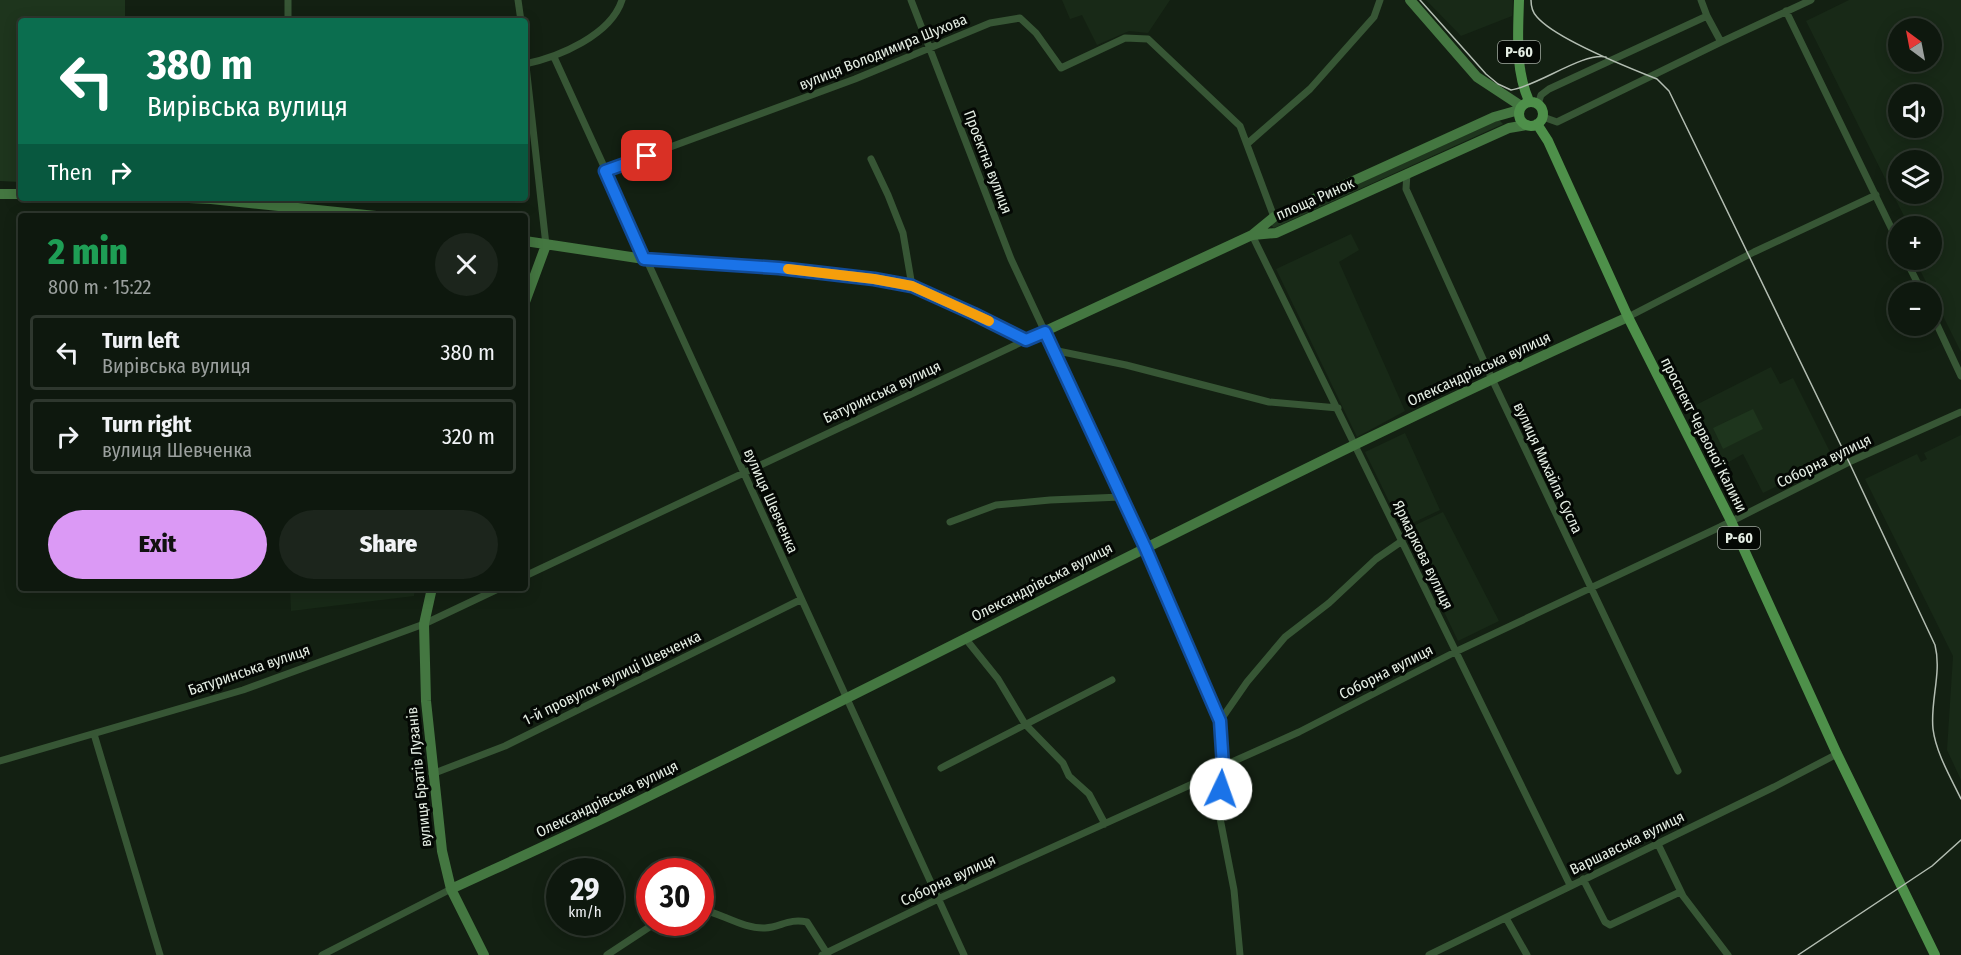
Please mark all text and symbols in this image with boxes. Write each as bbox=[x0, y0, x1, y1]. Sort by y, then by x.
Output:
street label: вулиця Володимира Шухова bbox=[796, 10, 970, 94]
north arrow bbox=[1888, 18, 1942, 72]
map controls bbox=[1888, 18, 1942, 336]
text: 380 m bbox=[147, 40, 253, 90]
road number: Р-60 bbox=[1498, 41, 1540, 63]
icon: left bbox=[48, 42, 126, 120]
button: sound bbox=[1888, 84, 1942, 138]
text: Вирівська вулиця bbox=[147, 91, 348, 123]
street label: Проектна вулиця bbox=[960, 108, 1016, 216]
pin bbox=[621, 130, 672, 181]
icon: arrive bbox=[630, 139, 663, 172]
button: layers bbox=[1888, 150, 1942, 204]
icon: right bbox=[104, 156, 137, 189]
text: Then bbox=[48, 159, 92, 186]
street label: площа Ринок bbox=[1273, 174, 1357, 224]
button: + bbox=[1888, 216, 1942, 270]
text: 2 min bbox=[48, 230, 128, 274]
button: close bbox=[435, 233, 498, 296]
text: 800 m · 15:22 bbox=[48, 275, 151, 299]
button: − bbox=[1888, 282, 1942, 336]
text: Turn left bbox=[102, 327, 180, 354]
street label: Олександрівська вулиця bbox=[1405, 328, 1553, 410]
icon: left bbox=[51, 336, 84, 369]
text: 380 m bbox=[441, 339, 495, 366]
text: Вирівська вулиця bbox=[102, 354, 251, 378]
street label: проспект Червоної Калини bbox=[1657, 355, 1751, 515]
street label: Батуринська вулиця bbox=[820, 357, 944, 427]
street label: вулиця Михайла Сусла bbox=[1510, 400, 1586, 536]
text: Turn right bbox=[102, 411, 191, 438]
icon: right bbox=[51, 420, 84, 453]
text: 320 m bbox=[442, 423, 495, 450]
street label: Соборна вулиця bbox=[1774, 430, 1874, 492]
text: вулиця Шевченка bbox=[102, 438, 252, 462]
street label: вулиця Шевченка bbox=[740, 446, 802, 556]
street label: Ярмаркова вулиця bbox=[1389, 498, 1457, 612]
button: Exit bbox=[48, 510, 267, 579]
button: Share bbox=[279, 510, 498, 579]
road number: Р-60 bbox=[1718, 527, 1760, 549]
street label: Олександрівська вулиця bbox=[969, 539, 1115, 625]
street label: 1-й провулок вулиці Шевченка bbox=[520, 627, 704, 729]
street label: Батуринська вулиця bbox=[186, 641, 312, 699]
street label: Соборна вулиця bbox=[1336, 641, 1436, 703]
street label: вулиця Братів Лузанів bbox=[403, 706, 435, 848]
street label: Олександрівська вулиця bbox=[533, 757, 681, 841]
position arrow bbox=[1189, 757, 1253, 821]
street label: Варшавська вулиця bbox=[1567, 807, 1687, 879]
street label: Соборна вулиця bbox=[898, 850, 998, 910]
speed limit sign: 30 bbox=[636, 858, 714, 936]
text: 29 bbox=[570, 872, 600, 908]
text: km/h bbox=[568, 903, 602, 921]

